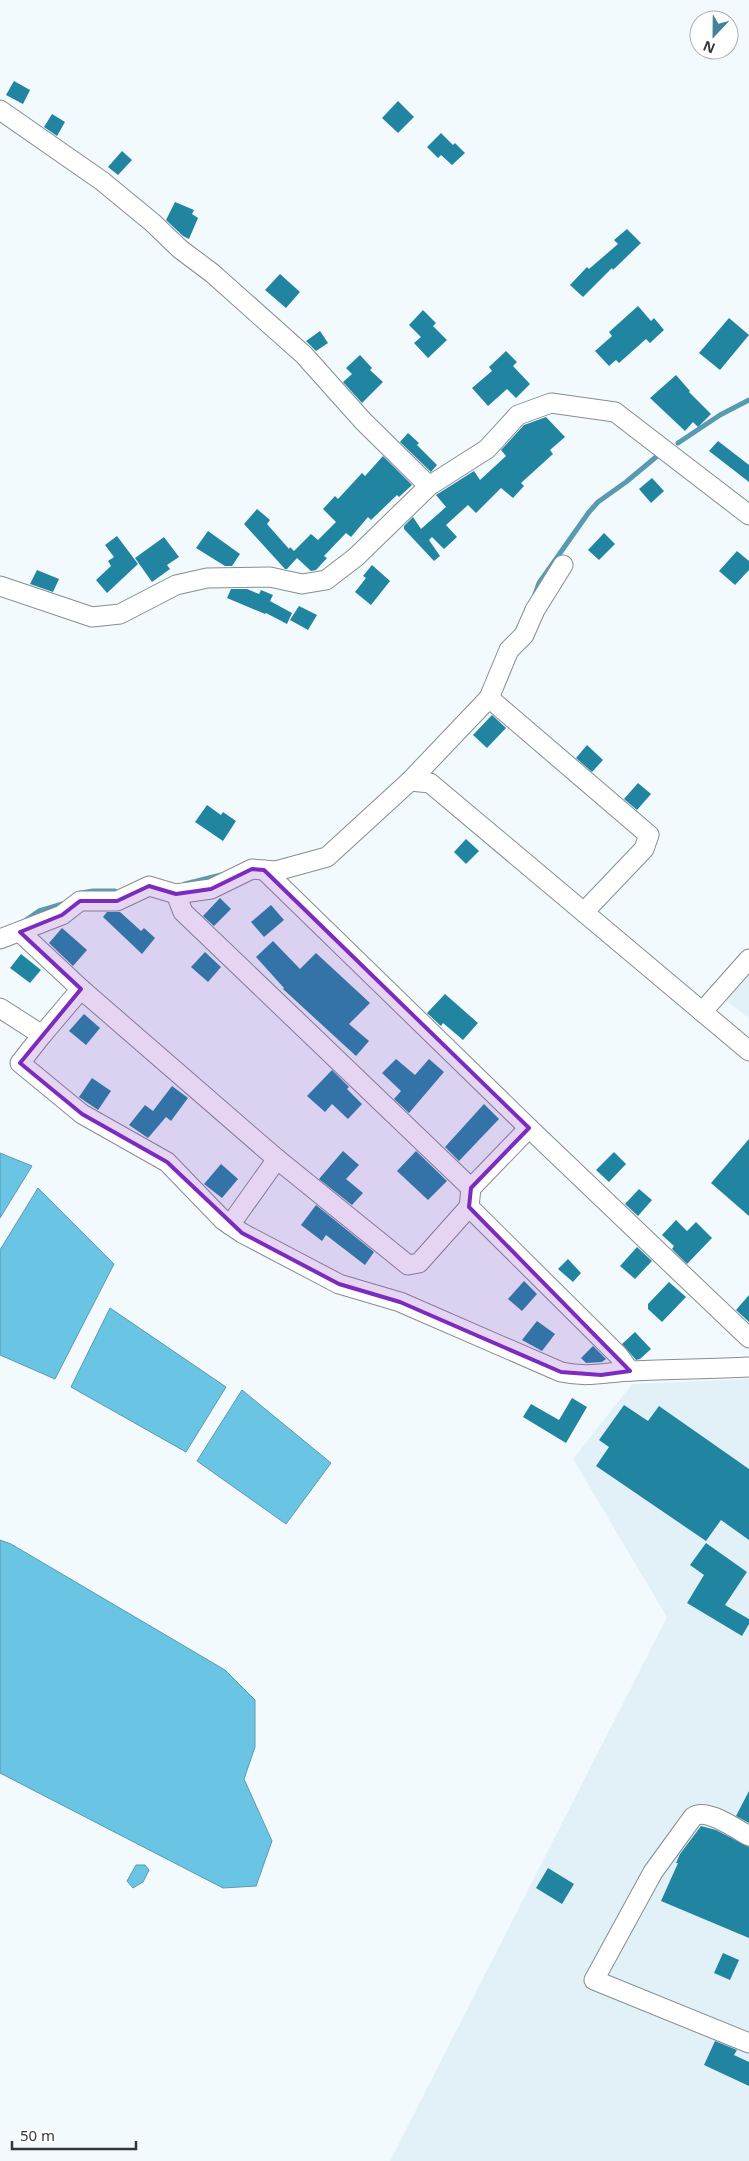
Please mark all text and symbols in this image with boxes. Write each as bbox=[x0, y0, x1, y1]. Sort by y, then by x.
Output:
north arrow bbox=[689, 10, 739, 60]
text: N bbox=[700, 37, 718, 58]
scale bar bbox=[12, 2118, 136, 2150]
text: 50 m bbox=[20, 2125, 55, 2145]

